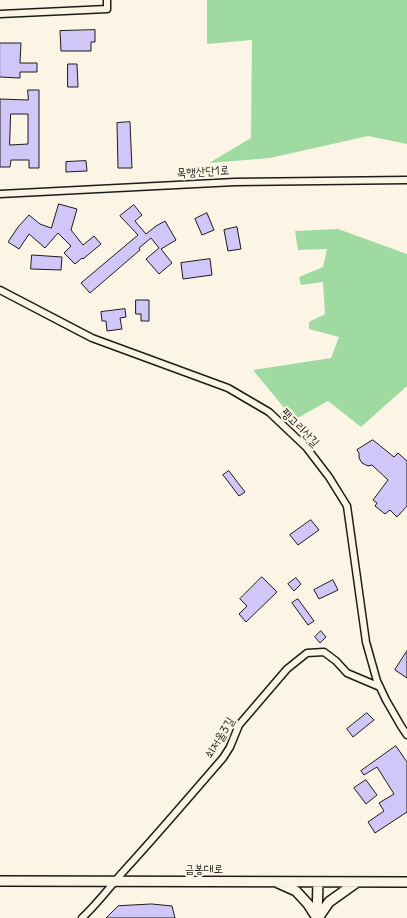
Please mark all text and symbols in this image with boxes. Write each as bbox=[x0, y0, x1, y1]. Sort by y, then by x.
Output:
street label: 목행산단1로 bbox=[176, 163, 230, 181]
street label: 팽고리산길 bbox=[278, 406, 322, 450]
street label: 쇠저울3길 bbox=[202, 715, 238, 761]
street label: 금봉대로 bbox=[185, 863, 223, 877]

